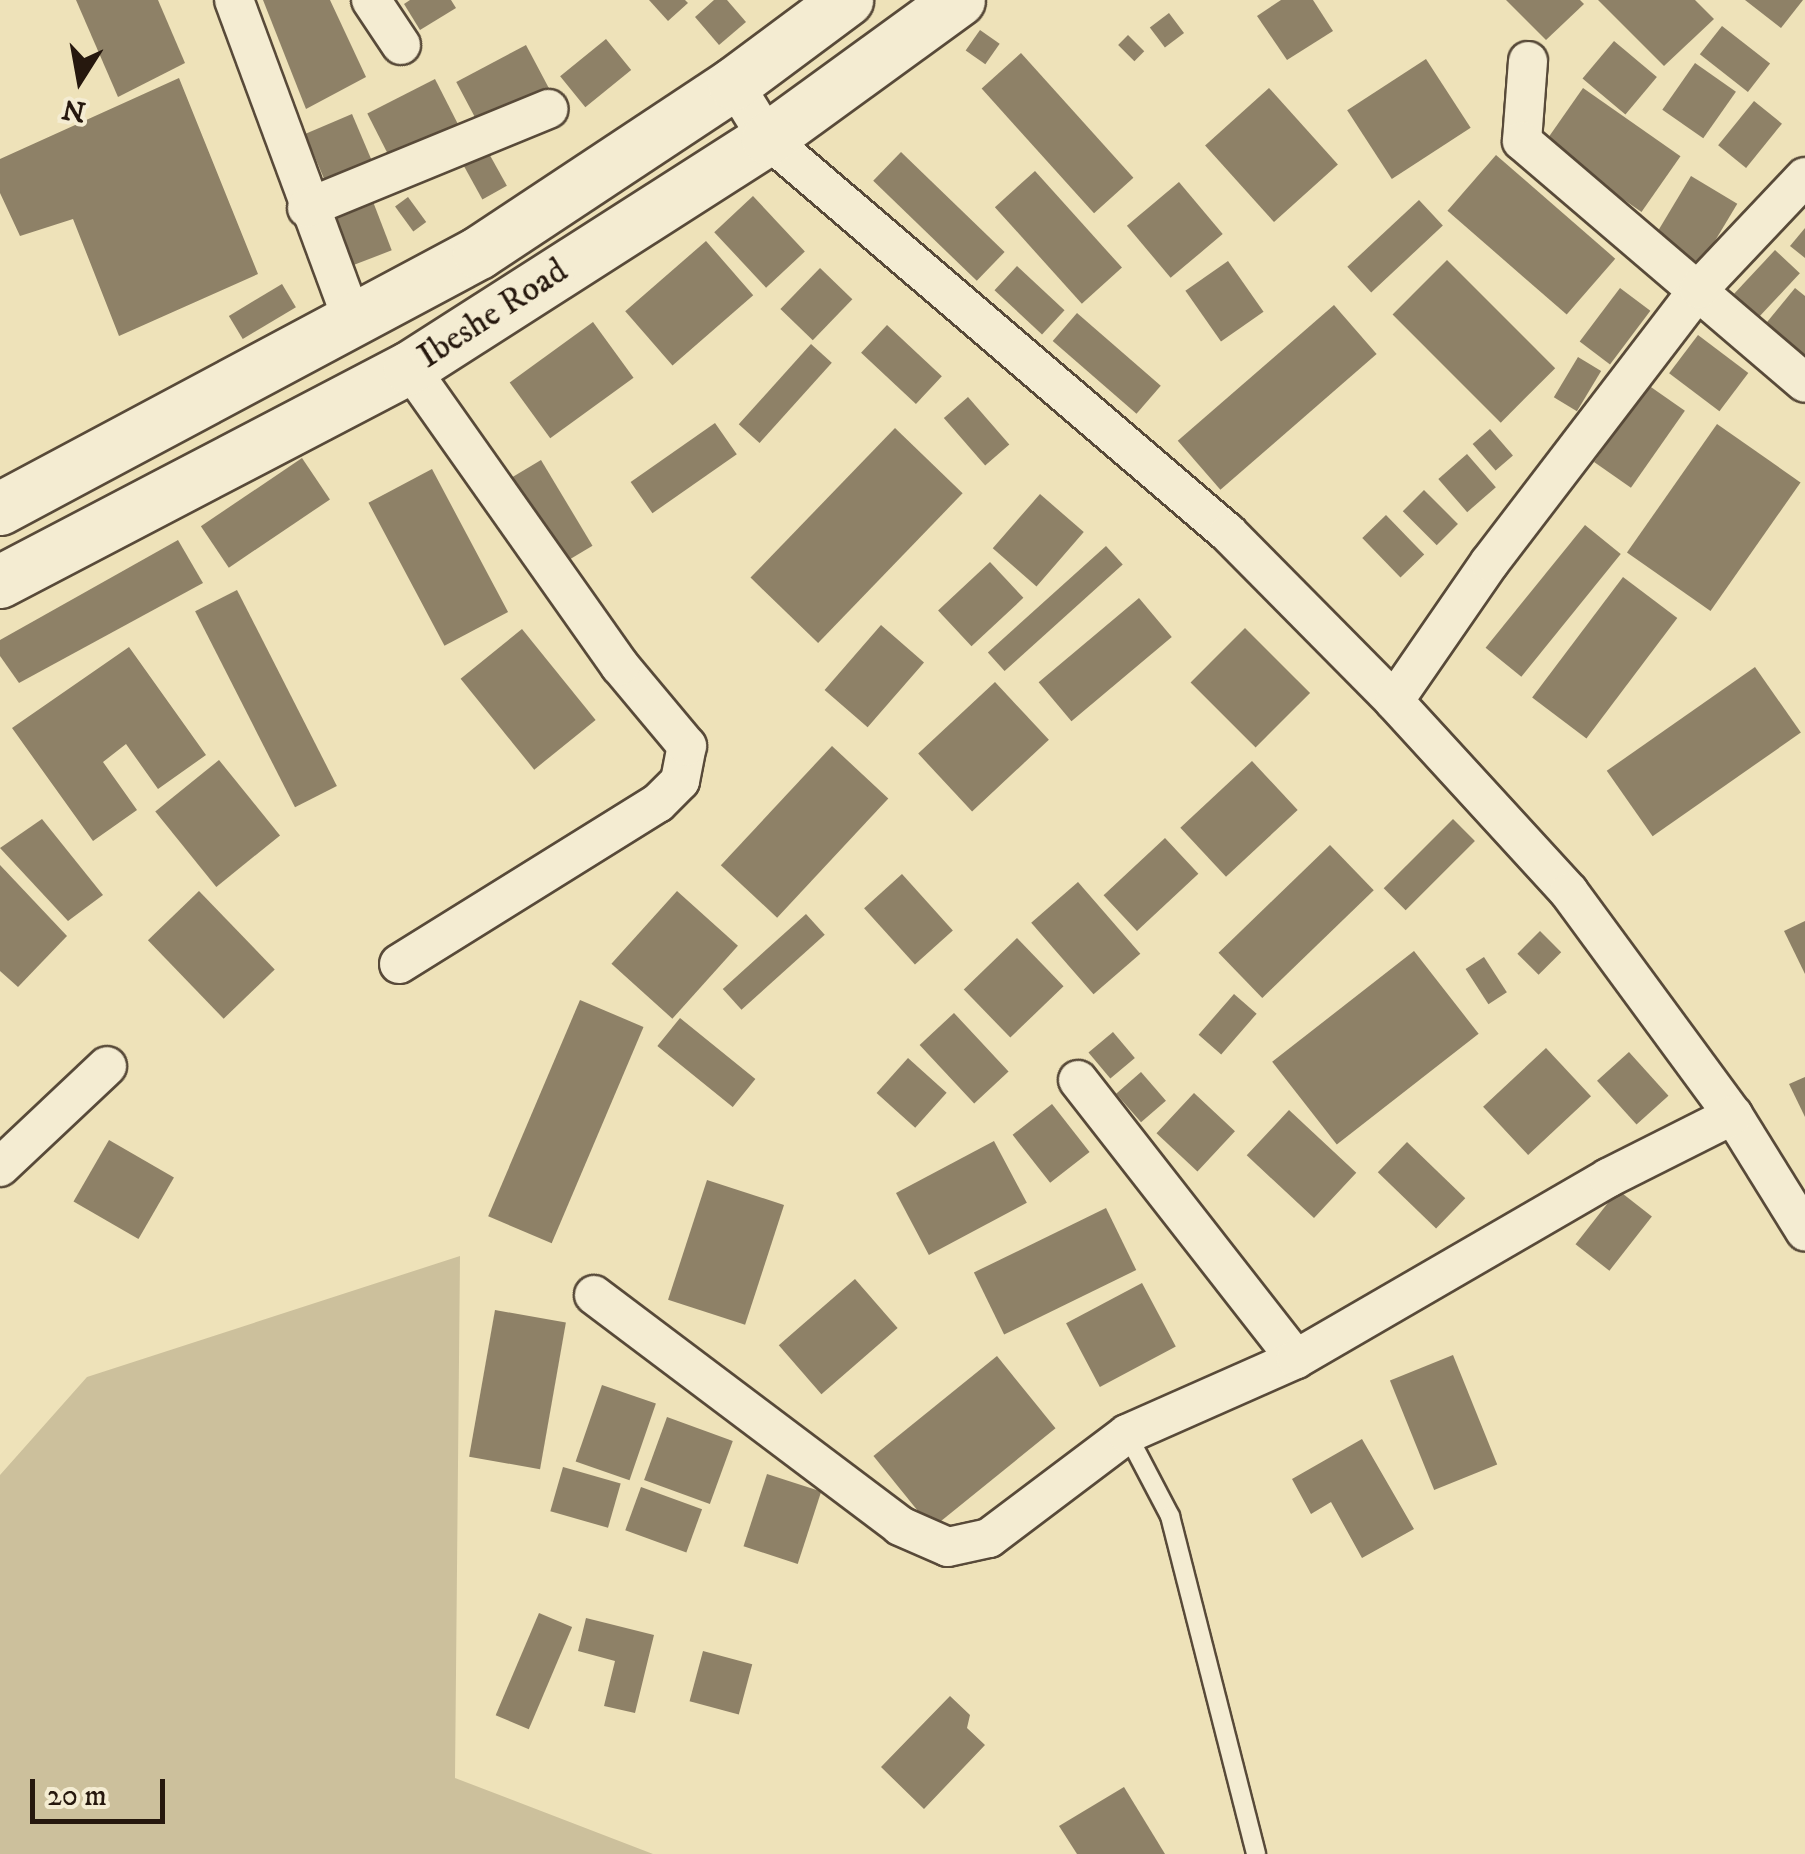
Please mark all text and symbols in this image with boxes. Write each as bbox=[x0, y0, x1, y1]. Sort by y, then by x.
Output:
north arrow bbox=[30, 30, 130, 130]
text: N bbox=[60, 91, 89, 129]
street label: Ibeshe Road bbox=[410, 250, 576, 378]
scale bar bbox=[35, 1759, 170, 1821]
text: 20 m bbox=[47, 1778, 107, 1815]

